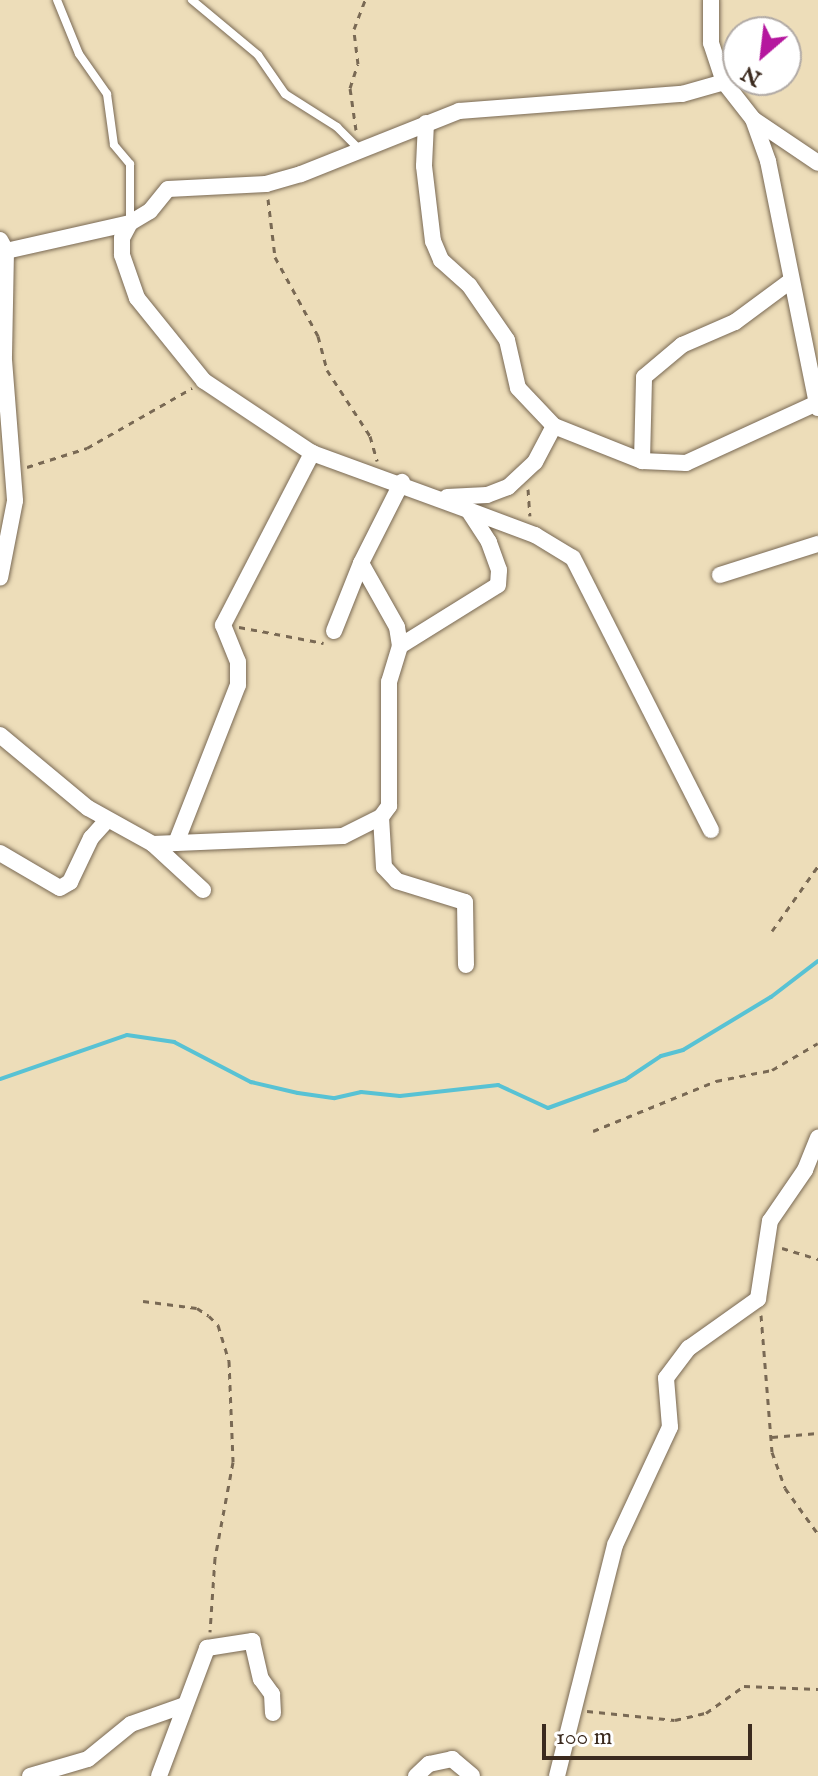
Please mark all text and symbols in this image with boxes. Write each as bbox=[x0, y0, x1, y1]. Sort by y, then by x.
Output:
north arrow bbox=[722, 16, 802, 96]
text: N bbox=[737, 59, 767, 92]
scale bar bbox=[546, 1708, 756, 1758]
text: 100 m bbox=[556, 1722, 612, 1753]

